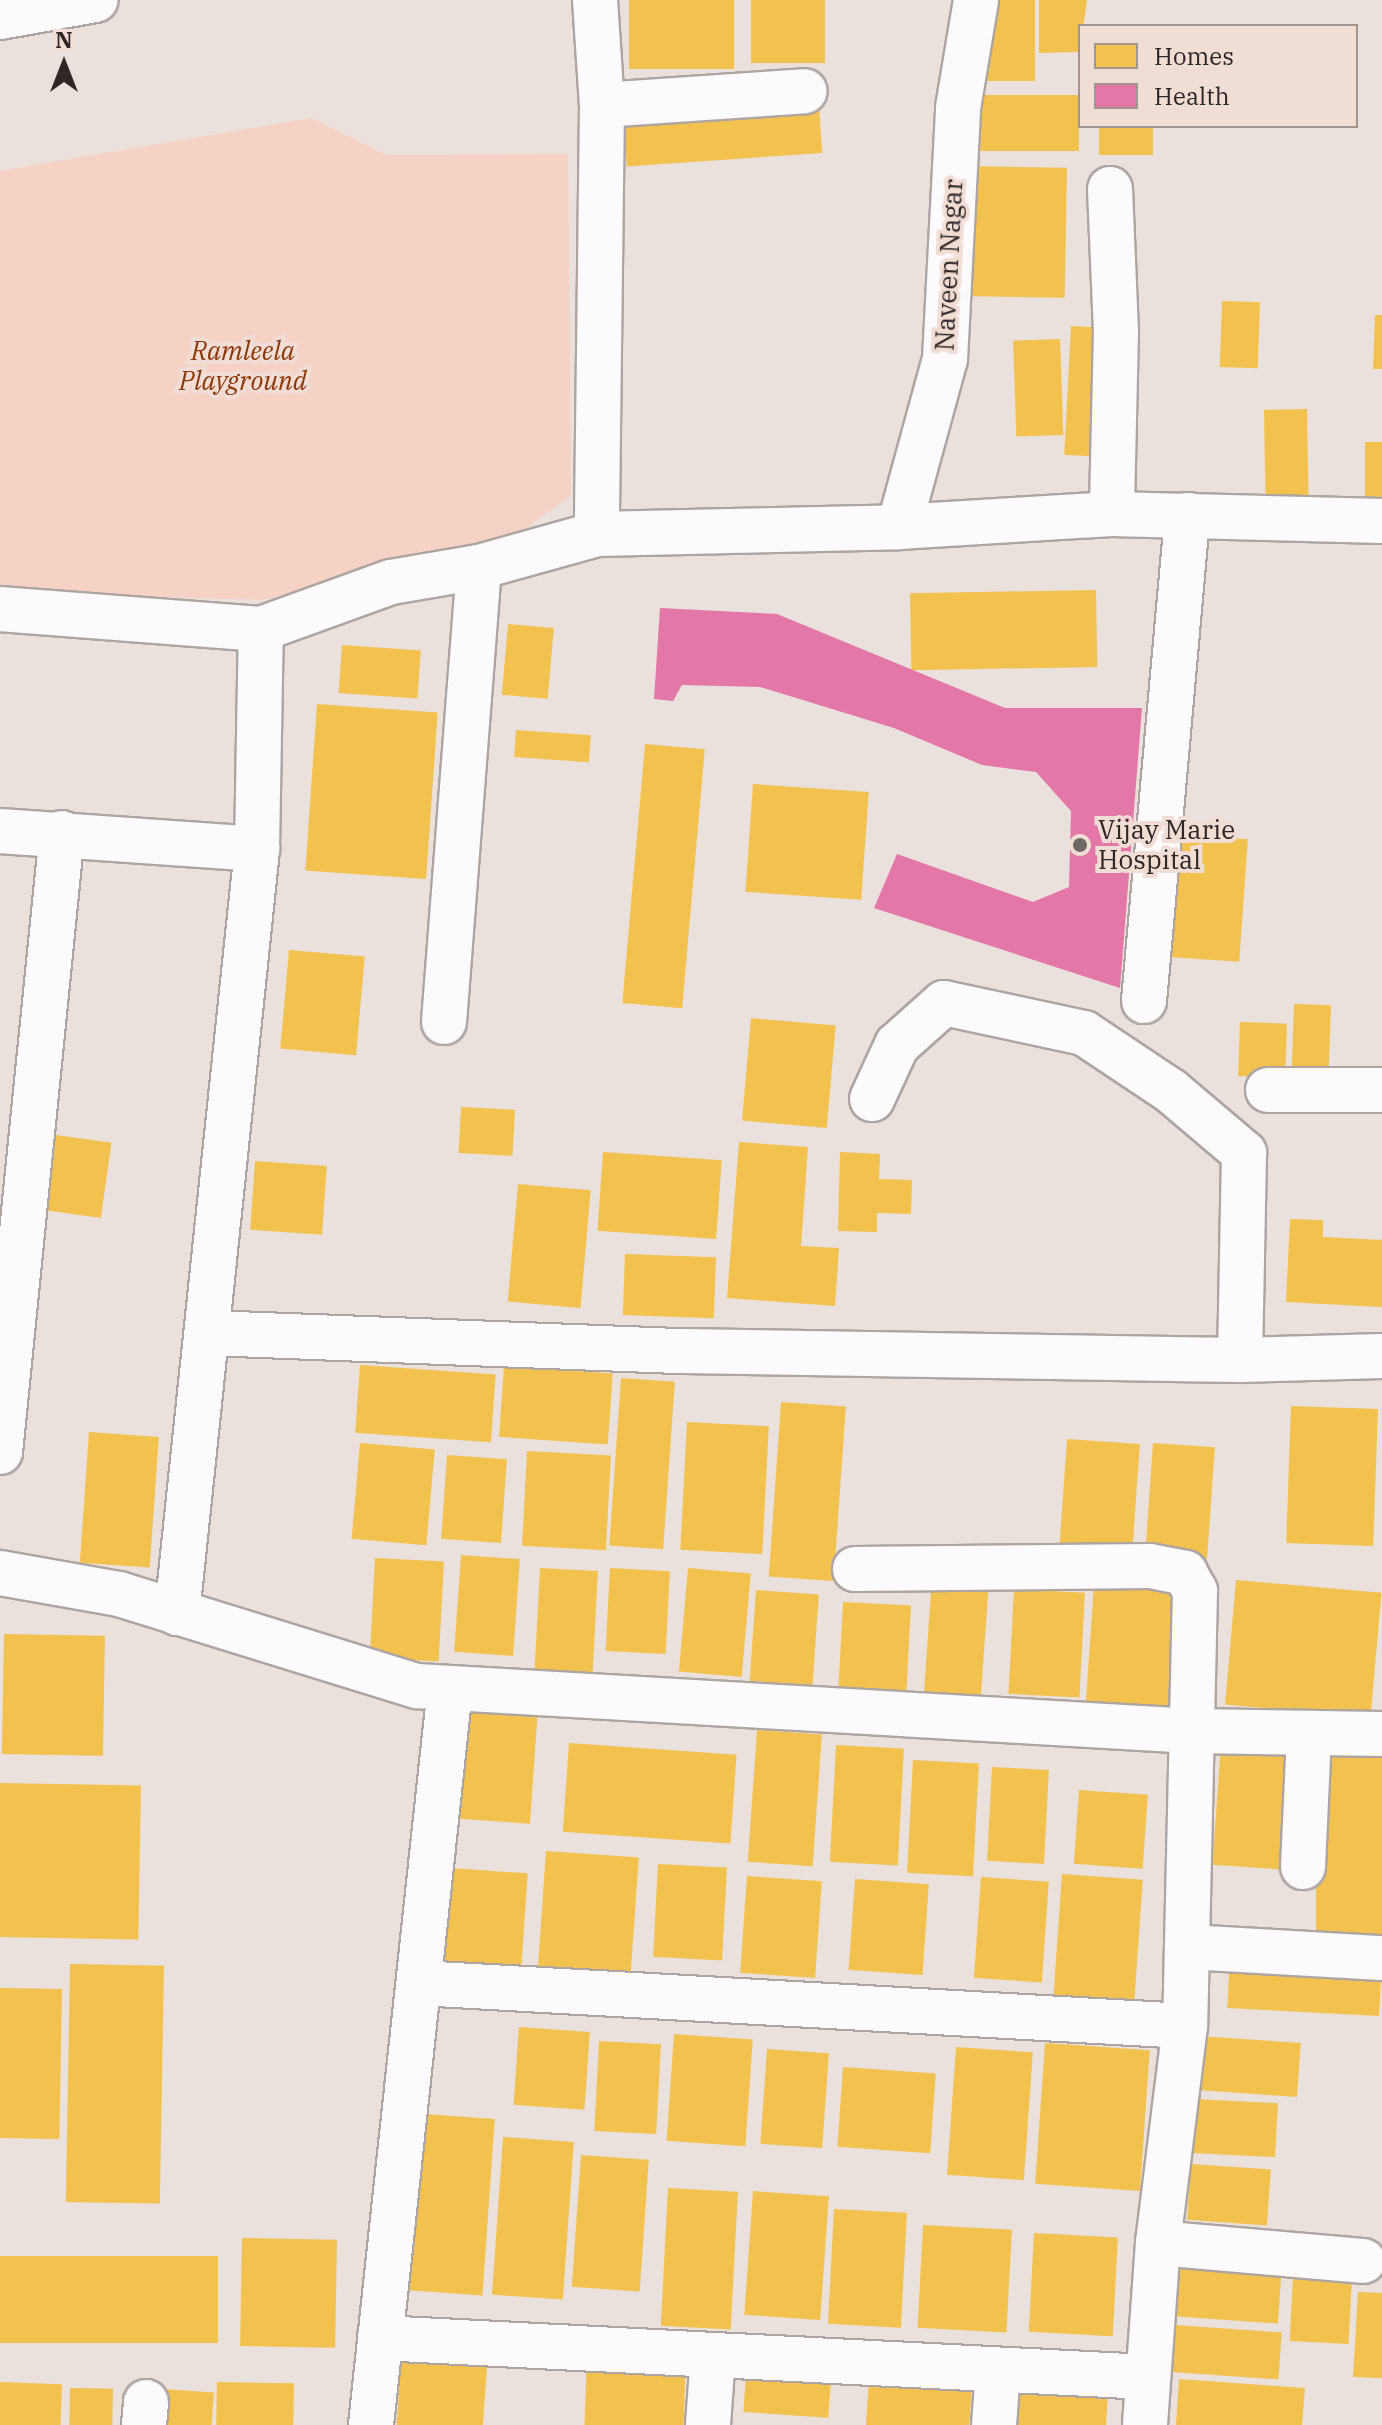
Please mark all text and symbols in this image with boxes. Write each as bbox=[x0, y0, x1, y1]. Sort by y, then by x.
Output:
north arrow bbox=[24, 24, 104, 104]
legend bbox=[1078, 24, 1358, 128]
text: N bbox=[55, 25, 73, 54]
text: Homes bbox=[1154, 40, 1234, 72]
text: Health bbox=[1154, 80, 1230, 112]
street label: Naveen Nagar bbox=[929, 178, 969, 352]
park label: Ramleela Playground bbox=[179, 335, 307, 396]
place label: Vijay Marie Hospital bbox=[1098, 814, 1235, 876]
marker: Vijay Marie Hospital bbox=[1069, 834, 1091, 856]

